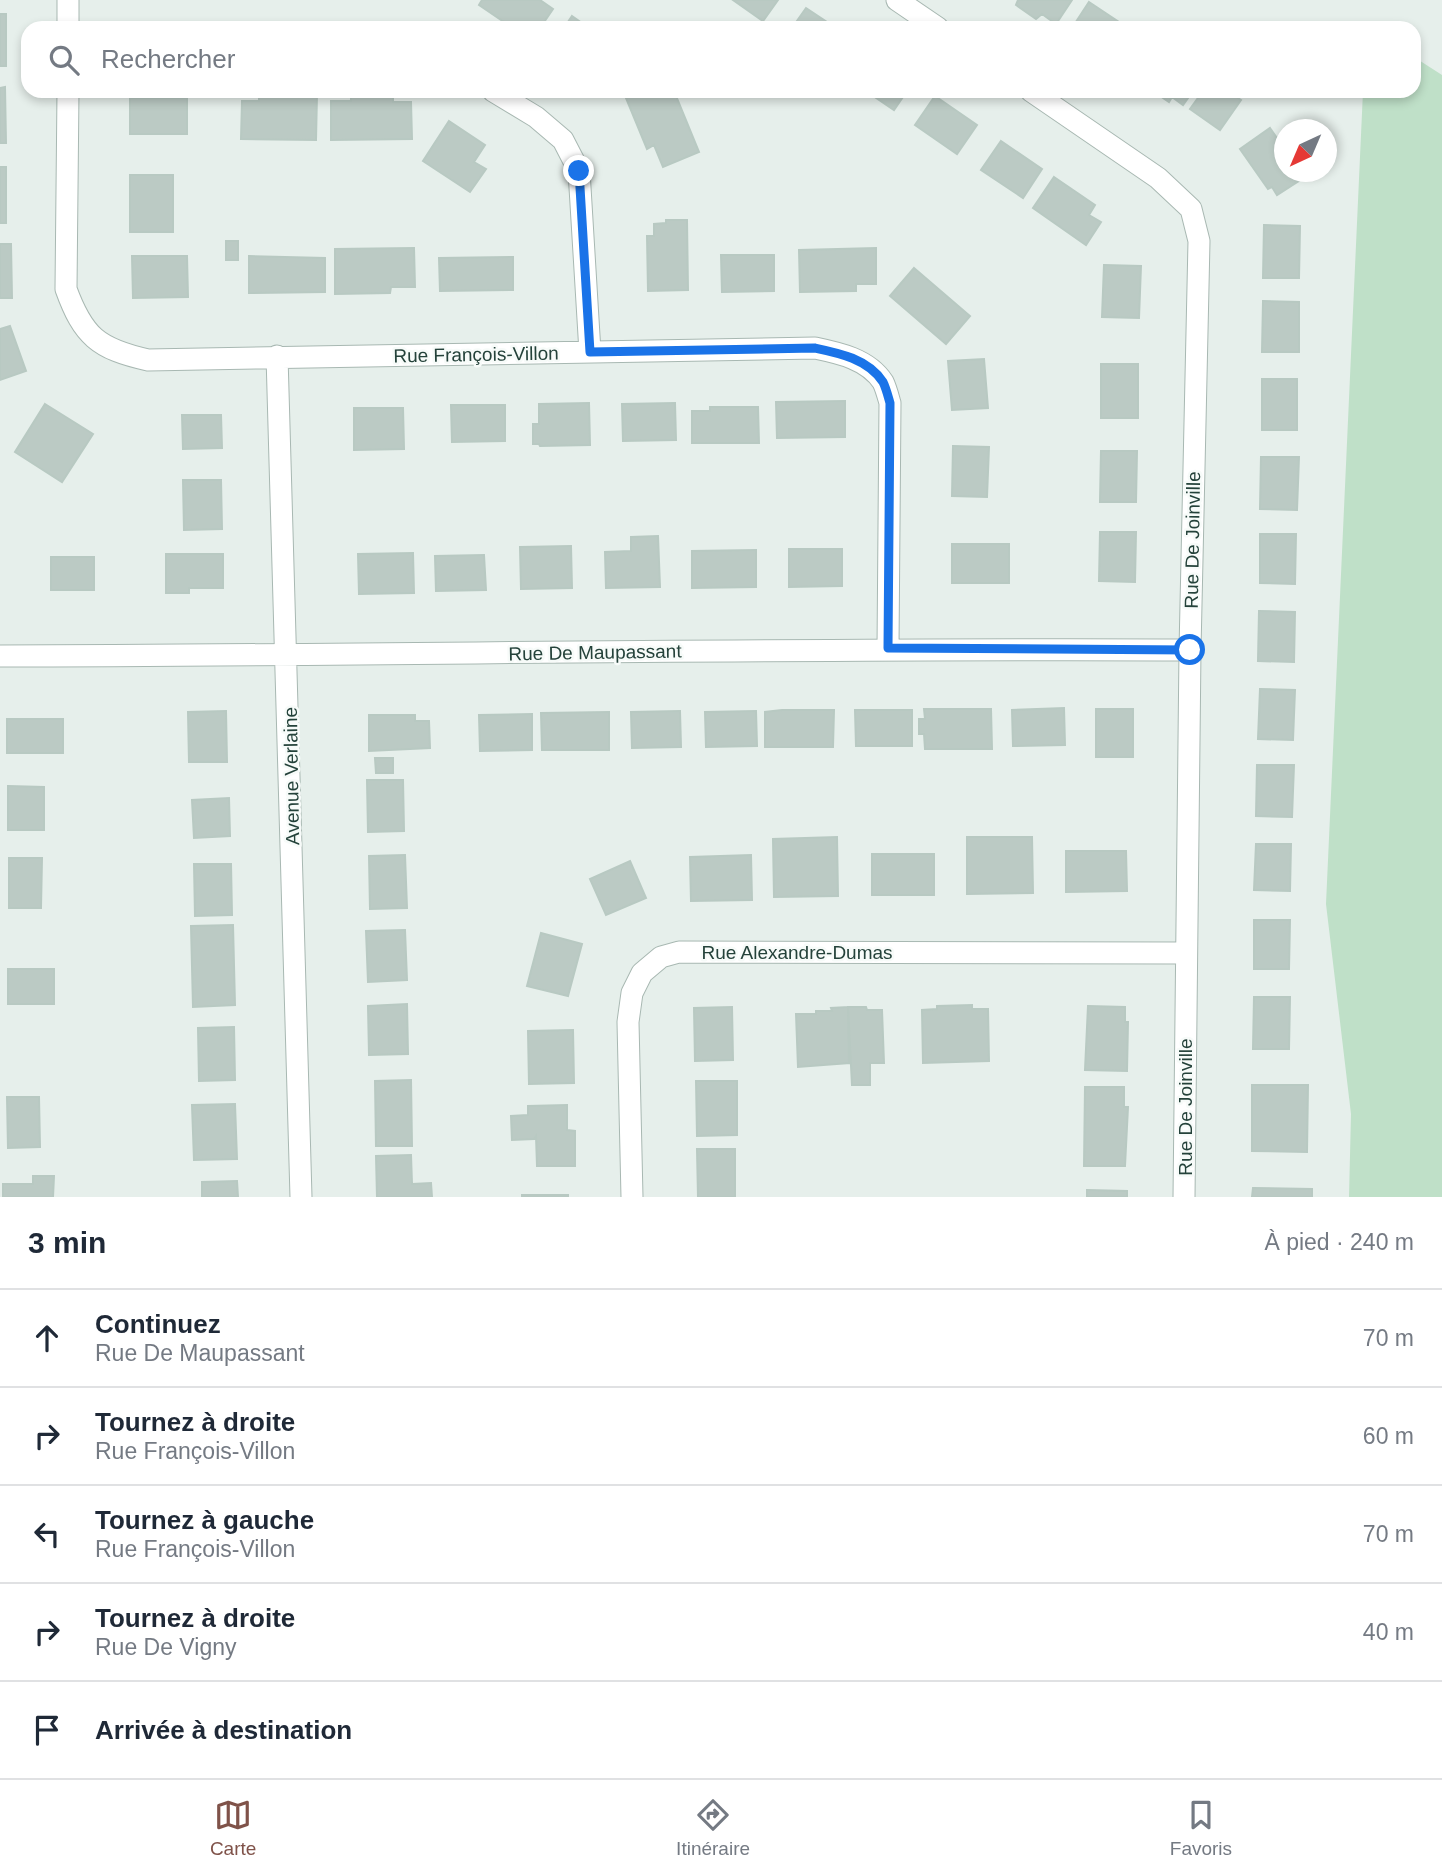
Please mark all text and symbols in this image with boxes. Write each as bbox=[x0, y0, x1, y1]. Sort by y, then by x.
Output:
search box bbox=[21, 21, 1421, 98]
icon: search bbox=[45, 41, 83, 79]
text: Rechercher bbox=[101, 44, 235, 74]
north arrow bbox=[1274, 119, 1337, 182]
route end bbox=[563, 155, 594, 186]
street label: Rue François-Villon bbox=[393, 343, 559, 366]
street label: Rue De Joinville bbox=[1181, 471, 1204, 609]
route start bbox=[1174, 634, 1205, 665]
street label: Rue De Maupassant bbox=[508, 640, 682, 665]
street label: Avenue Verlaine bbox=[280, 707, 303, 845]
street label: Rue Alexandre-Dumas bbox=[701, 942, 893, 963]
street label: Rue De Joinville bbox=[1175, 1038, 1196, 1176]
text: 3 min bbox=[28, 1226, 106, 1259]
text: À pied · 240 m bbox=[1264, 1229, 1414, 1255]
text: Continuez bbox=[95, 1309, 221, 1339]
icon: ahead bbox=[28, 1319, 66, 1357]
text: 70 m bbox=[1363, 1325, 1414, 1351]
text: Rue De Maupassant bbox=[95, 1340, 305, 1366]
text: Tournez à droite bbox=[95, 1407, 295, 1437]
icon: right bbox=[28, 1417, 66, 1455]
text: 60 m bbox=[1363, 1423, 1414, 1449]
text: Rue François-Villon bbox=[95, 1438, 295, 1464]
text: Tournez à gauche bbox=[95, 1505, 314, 1535]
icon: left bbox=[28, 1515, 66, 1553]
text: 70 m bbox=[1363, 1521, 1414, 1547]
text: Rue François-Villon bbox=[95, 1536, 295, 1562]
text: Tournez à droite bbox=[95, 1603, 295, 1633]
icon: right bbox=[28, 1613, 66, 1651]
text: 40 m bbox=[1363, 1619, 1414, 1645]
text: Rue De Vigny bbox=[95, 1634, 237, 1660]
icon: arrive bbox=[28, 1711, 66, 1749]
text: Arrivée à destination bbox=[95, 1715, 352, 1745]
tab: Carte bbox=[210, 1796, 256, 1860]
tab: Itinéraire bbox=[676, 1796, 750, 1860]
tab: Favoris bbox=[1170, 1796, 1232, 1860]

